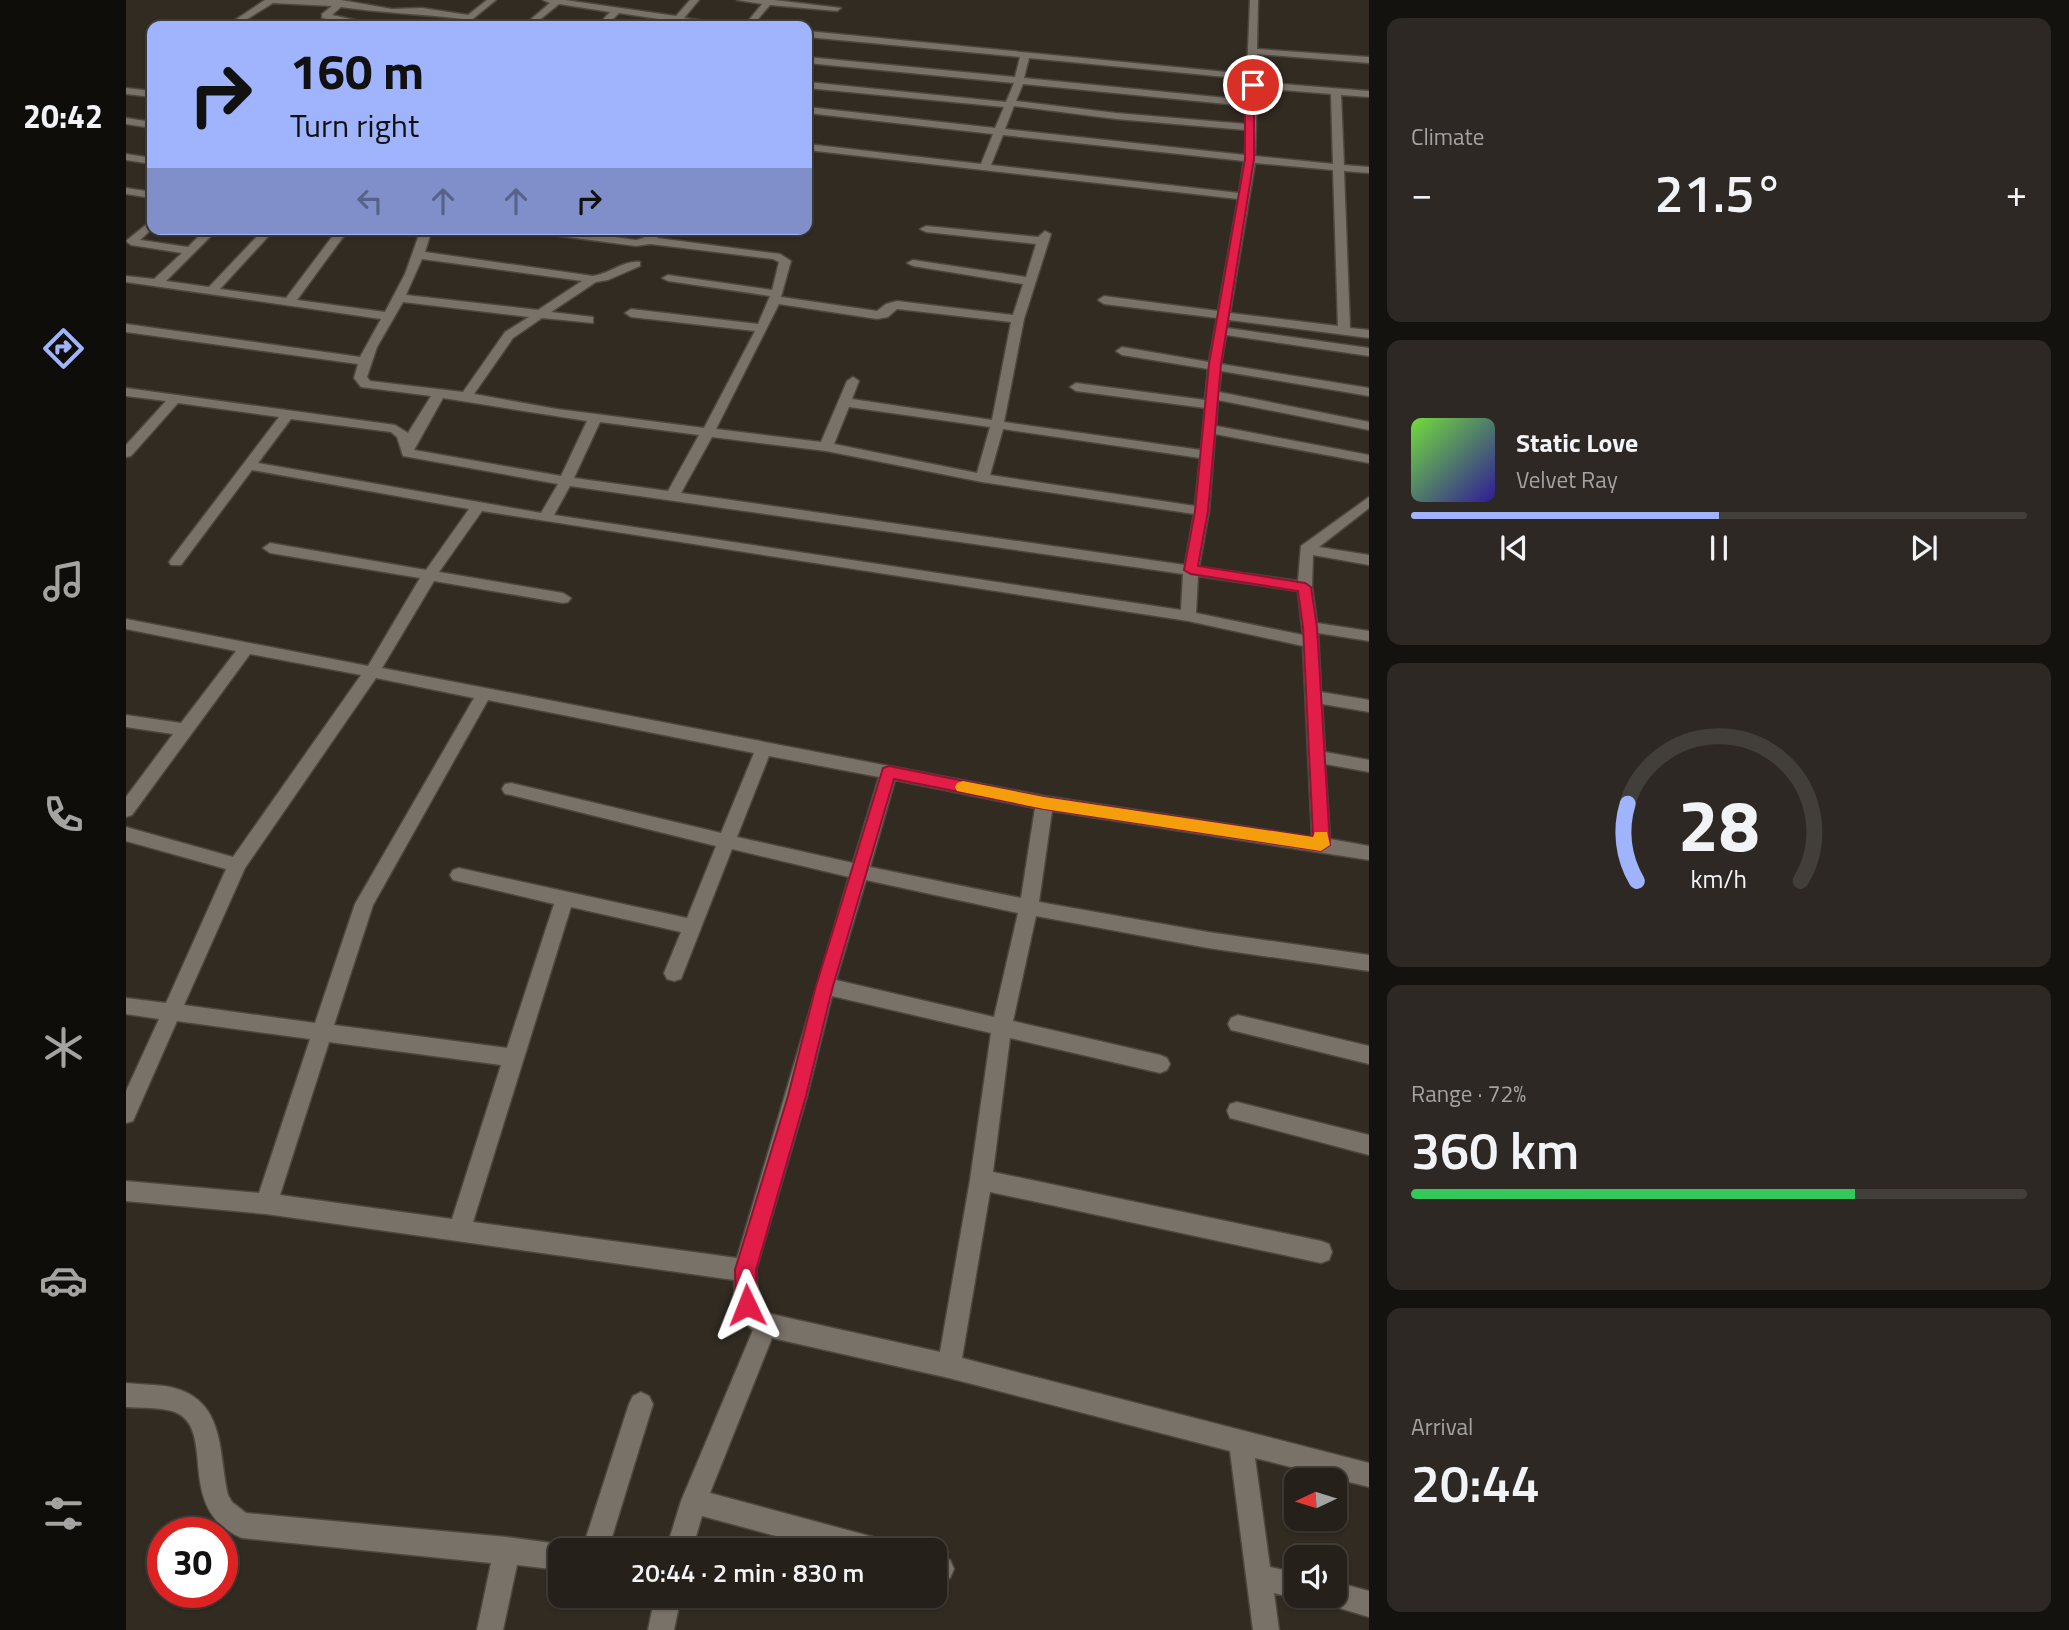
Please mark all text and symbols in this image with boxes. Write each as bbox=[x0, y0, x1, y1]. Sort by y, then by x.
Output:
text: 160 m bbox=[290, 33, 424, 108]
icon: right bbox=[175, 49, 266, 140]
pin bbox=[1223, 55, 1283, 115]
icon: arrive bbox=[1234, 66, 1272, 104]
text: 20:42 bbox=[23, 92, 103, 140]
text: Turn right bbox=[290, 101, 419, 149]
text: Climate bbox=[1411, 119, 1484, 154]
text: 21.5° bbox=[1655, 153, 1783, 232]
text: − bbox=[1411, 164, 1432, 222]
text: + bbox=[2006, 164, 2027, 222]
icon: left bbox=[351, 182, 389, 220]
icon: ahead bbox=[424, 182, 462, 220]
icon: ahead bbox=[497, 182, 535, 220]
icon: right bbox=[570, 182, 608, 220]
icon: directions bbox=[39, 324, 88, 373]
text: Static Love bbox=[1516, 423, 1638, 462]
text: Velvet Ray bbox=[1516, 462, 1618, 497]
icon: previous bbox=[1495, 529, 1533, 567]
icon: pause bbox=[1700, 529, 1738, 567]
icon: next bbox=[1905, 529, 1943, 567]
icon: music bbox=[39, 557, 88, 606]
text: 28 bbox=[1678, 769, 1760, 879]
icon: phone bbox=[39, 790, 88, 839]
text: km/h bbox=[1691, 860, 1747, 898]
icon: climate bbox=[39, 1023, 88, 1072]
text: Range · 72% bbox=[1411, 1076, 1526, 1111]
text: 360 km bbox=[1411, 1110, 1579, 1189]
icon: car bbox=[39, 1256, 88, 1305]
position arrow bbox=[710, 1268, 784, 1342]
text: Arrival bbox=[1411, 1409, 1473, 1444]
text: 20:44 bbox=[1411, 1443, 1540, 1522]
north arrow bbox=[1284, 1468, 1348, 1531]
map controls bbox=[1284, 1468, 1347, 1608]
icon: filters bbox=[39, 1489, 88, 1538]
speed limit sign: 30 bbox=[147, 1517, 238, 1608]
button: sound bbox=[1284, 1545, 1347, 1608]
text: 20:44 · 2 min · 830 m bbox=[631, 1553, 864, 1592]

